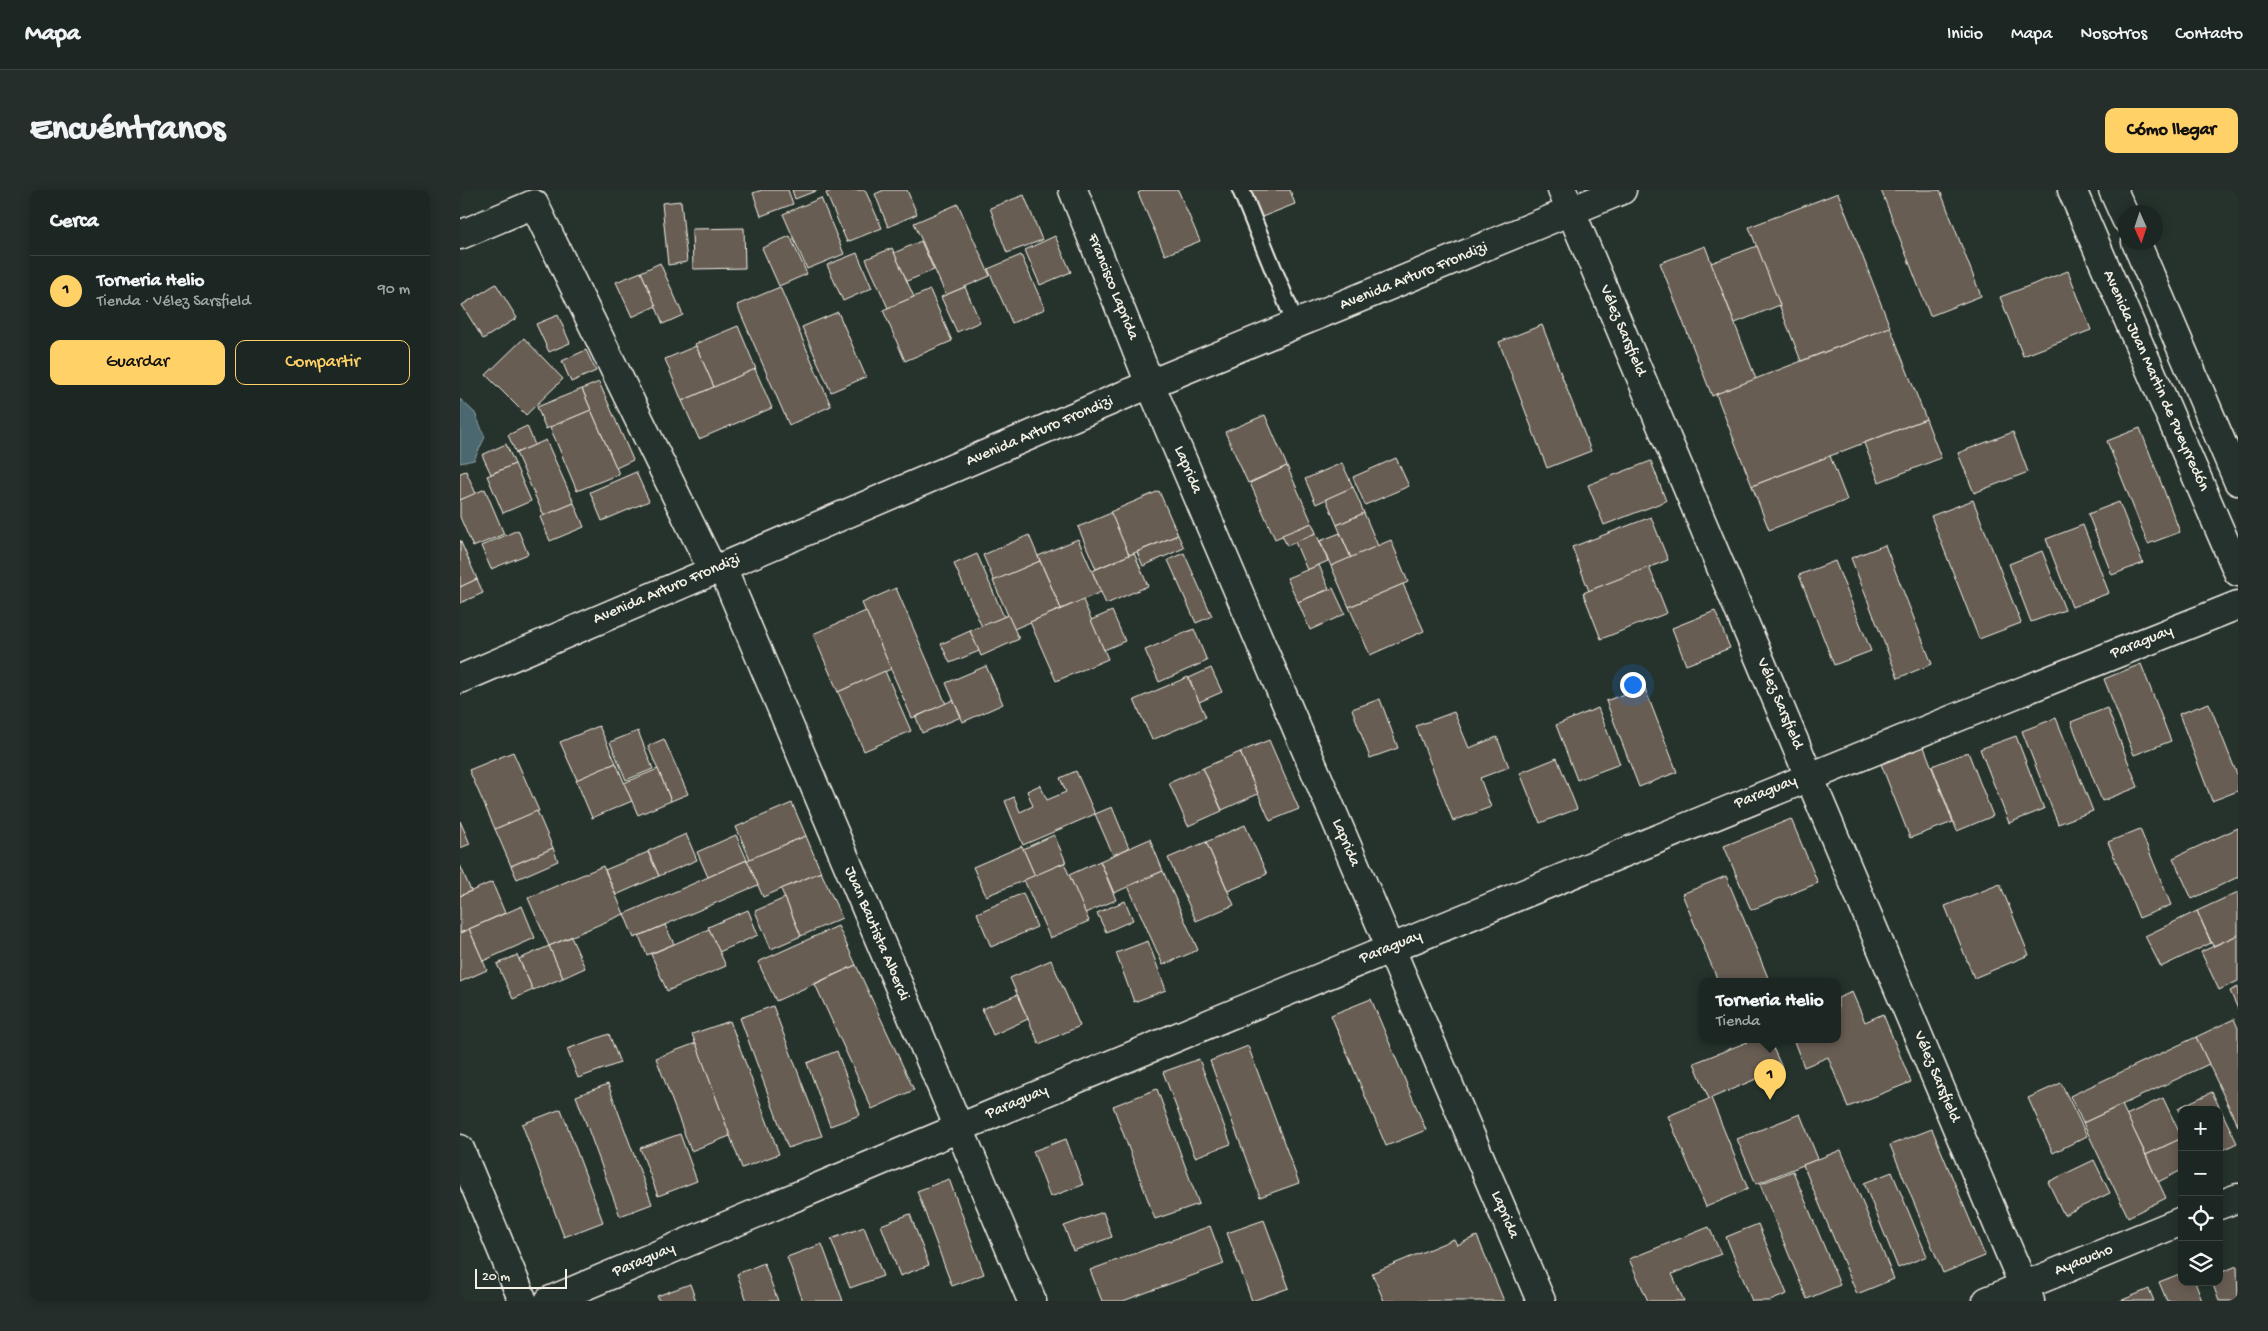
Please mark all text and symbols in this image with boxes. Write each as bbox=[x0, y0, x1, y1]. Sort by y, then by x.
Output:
text: Mapa bbox=[25, 20, 80, 49]
text: Inicio bbox=[1947, 24, 1983, 45]
text: Mapa bbox=[2011, 24, 2052, 45]
text: Nosotros bbox=[2080, 24, 2147, 45]
text: Contacto bbox=[2175, 24, 2243, 45]
button: Cómo llegar bbox=[2105, 108, 2238, 153]
text: Encuéntranos bbox=[30, 110, 225, 151]
north arrow bbox=[2118, 205, 2163, 250]
text: Cerca bbox=[50, 210, 98, 235]
street label: Francisco Laprida bbox=[1082, 230, 1142, 344]
street label: Avenida Arturo Frondizi bbox=[1337, 239, 1491, 315]
street label: Avenida Juan Martin de Pueyrredón bbox=[2098, 268, 2213, 495]
text: Torneria Helio bbox=[97, 270, 204, 293]
text: 1 bbox=[63, 281, 69, 300]
text: 90 m bbox=[378, 281, 410, 300]
street label: Vélez Sarsfield bbox=[1594, 282, 1650, 381]
text: Tienda · Vélez Sarsfield bbox=[97, 293, 251, 312]
button: Guardar bbox=[50, 340, 225, 385]
button: Compartir bbox=[235, 340, 410, 385]
street label: Avenida Arturo Frondizi bbox=[964, 392, 1116, 472]
street label: Laprida bbox=[1168, 443, 1206, 498]
street label: Avenida Arturo Frondizi bbox=[591, 550, 743, 630]
street label: Paraguay bbox=[2107, 622, 2176, 664]
street label: Vélez Sarsfield bbox=[1751, 655, 1807, 754]
your location bbox=[1620, 672, 1646, 698]
street label: Paraguay bbox=[1731, 772, 1800, 814]
street label: Laprida bbox=[1326, 816, 1364, 871]
street label: Juan Bautista Alberdi bbox=[839, 864, 913, 1004]
street label: Paraguay bbox=[1356, 927, 1425, 969]
popup bbox=[1699, 978, 1841, 1043]
text: Torneria Helio bbox=[1716, 990, 1824, 1013]
text: Tienda bbox=[1716, 1013, 1760, 1032]
street label: Vélez Sarsfield bbox=[1908, 1028, 1964, 1127]
pin: 1 bbox=[1754, 1059, 1786, 1100]
street label: Paraguay bbox=[982, 1081, 1051, 1125]
map controls bbox=[2178, 1106, 2223, 1286]
button: + bbox=[2178, 1106, 2223, 1151]
button: − bbox=[2178, 1151, 2223, 1196]
street label: Laprida bbox=[1485, 1188, 1523, 1243]
button: locate bbox=[2178, 1196, 2223, 1241]
street label: Paraguay bbox=[609, 1239, 678, 1283]
street label: Ayacucho bbox=[2052, 1241, 2116, 1281]
button: layers bbox=[2178, 1241, 2223, 1286]
scale bar bbox=[475, 1266, 568, 1289]
text: 20 m bbox=[482, 1269, 510, 1286]

